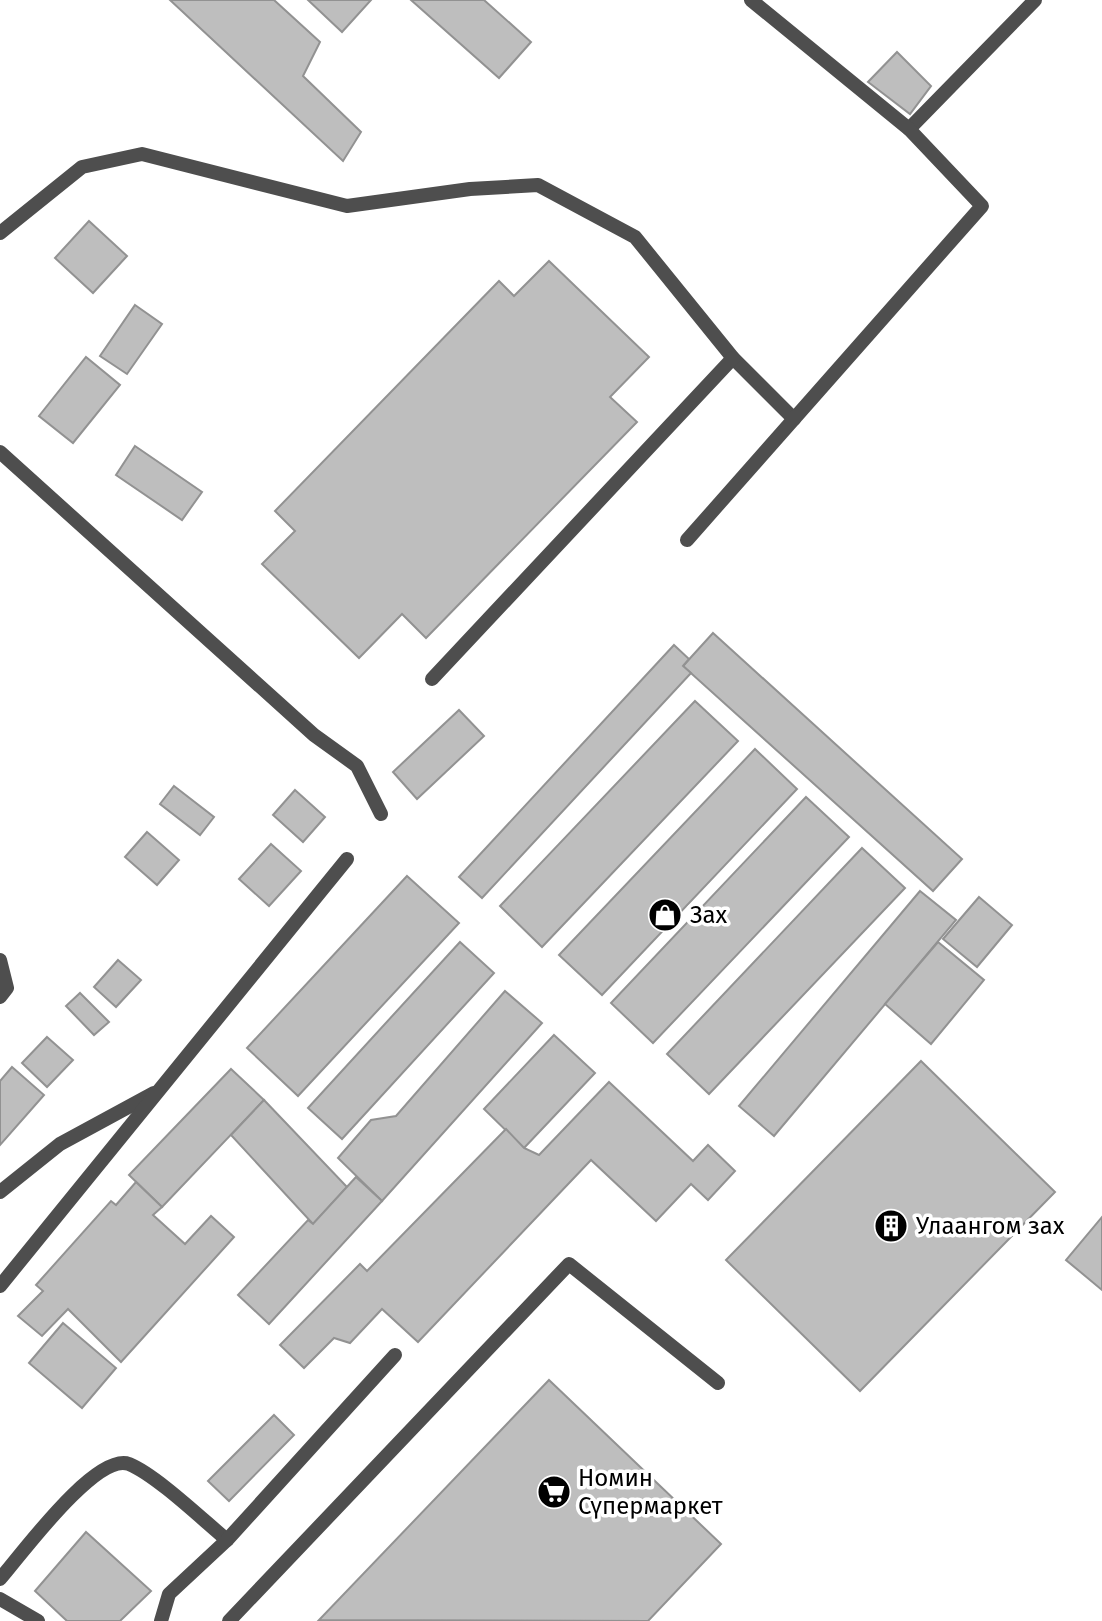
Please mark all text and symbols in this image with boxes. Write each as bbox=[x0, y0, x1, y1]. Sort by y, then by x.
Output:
shop icon: Зах bbox=[646, 896, 684, 934]
place label: Зах bbox=[690, 901, 728, 929]
building icon: Улаангом зах bbox=[872, 1207, 910, 1245]
place label: Улаангом зах bbox=[916, 1212, 1065, 1240]
place label: Номин Сүпермаркет bbox=[578, 1464, 723, 1520]
supermarket icon: Номин Сүпермаркет bbox=[535, 1473, 573, 1511]

